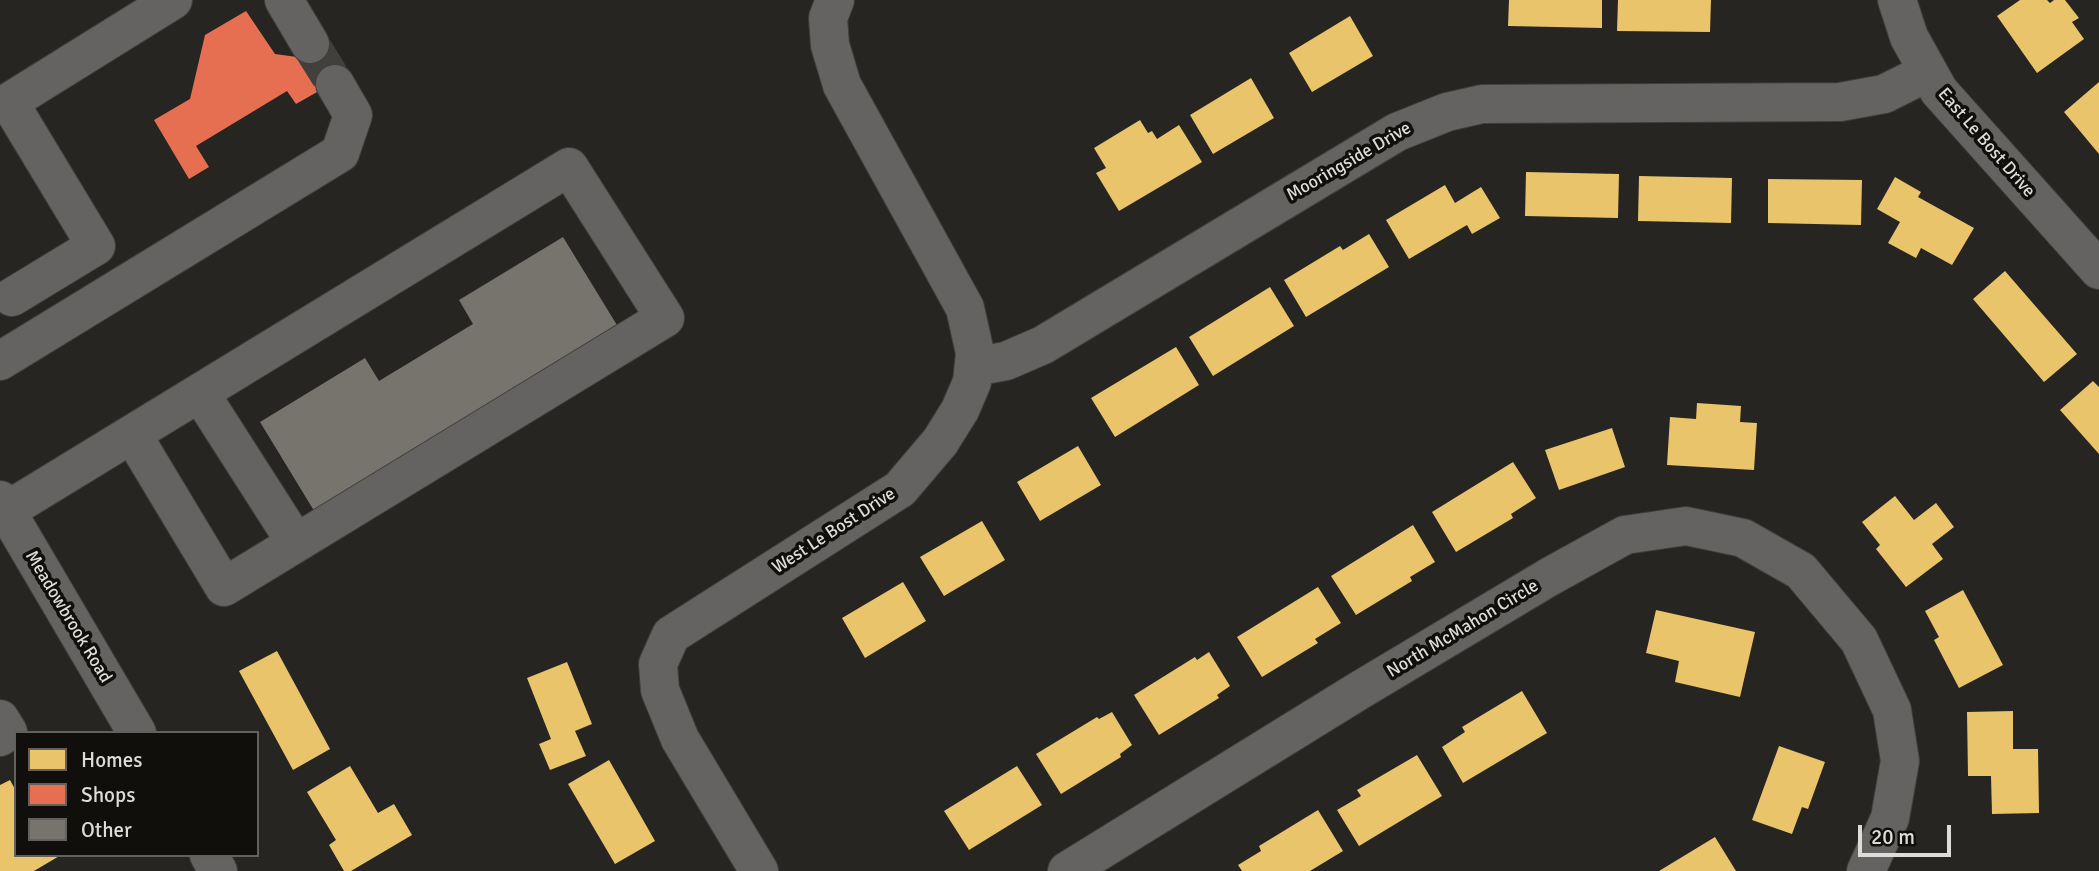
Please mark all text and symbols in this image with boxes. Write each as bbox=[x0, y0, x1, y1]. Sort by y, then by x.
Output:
street label: East Le Bost Drive bbox=[1933, 84, 2039, 202]
street label: Mooringside Drive bbox=[1283, 118, 1415, 206]
street label: West Le Bost Drive bbox=[768, 483, 900, 579]
street label: Meadowbrook Road bbox=[20, 547, 116, 687]
street label: North McMahon Circle bbox=[1383, 575, 1543, 683]
legend bbox=[14, 731, 259, 857]
text: Homes bbox=[81, 747, 143, 773]
text: Shops bbox=[81, 782, 135, 808]
scale bar bbox=[1861, 812, 1954, 856]
text: Other bbox=[81, 817, 132, 843]
text: 20 m bbox=[1871, 824, 1915, 850]

